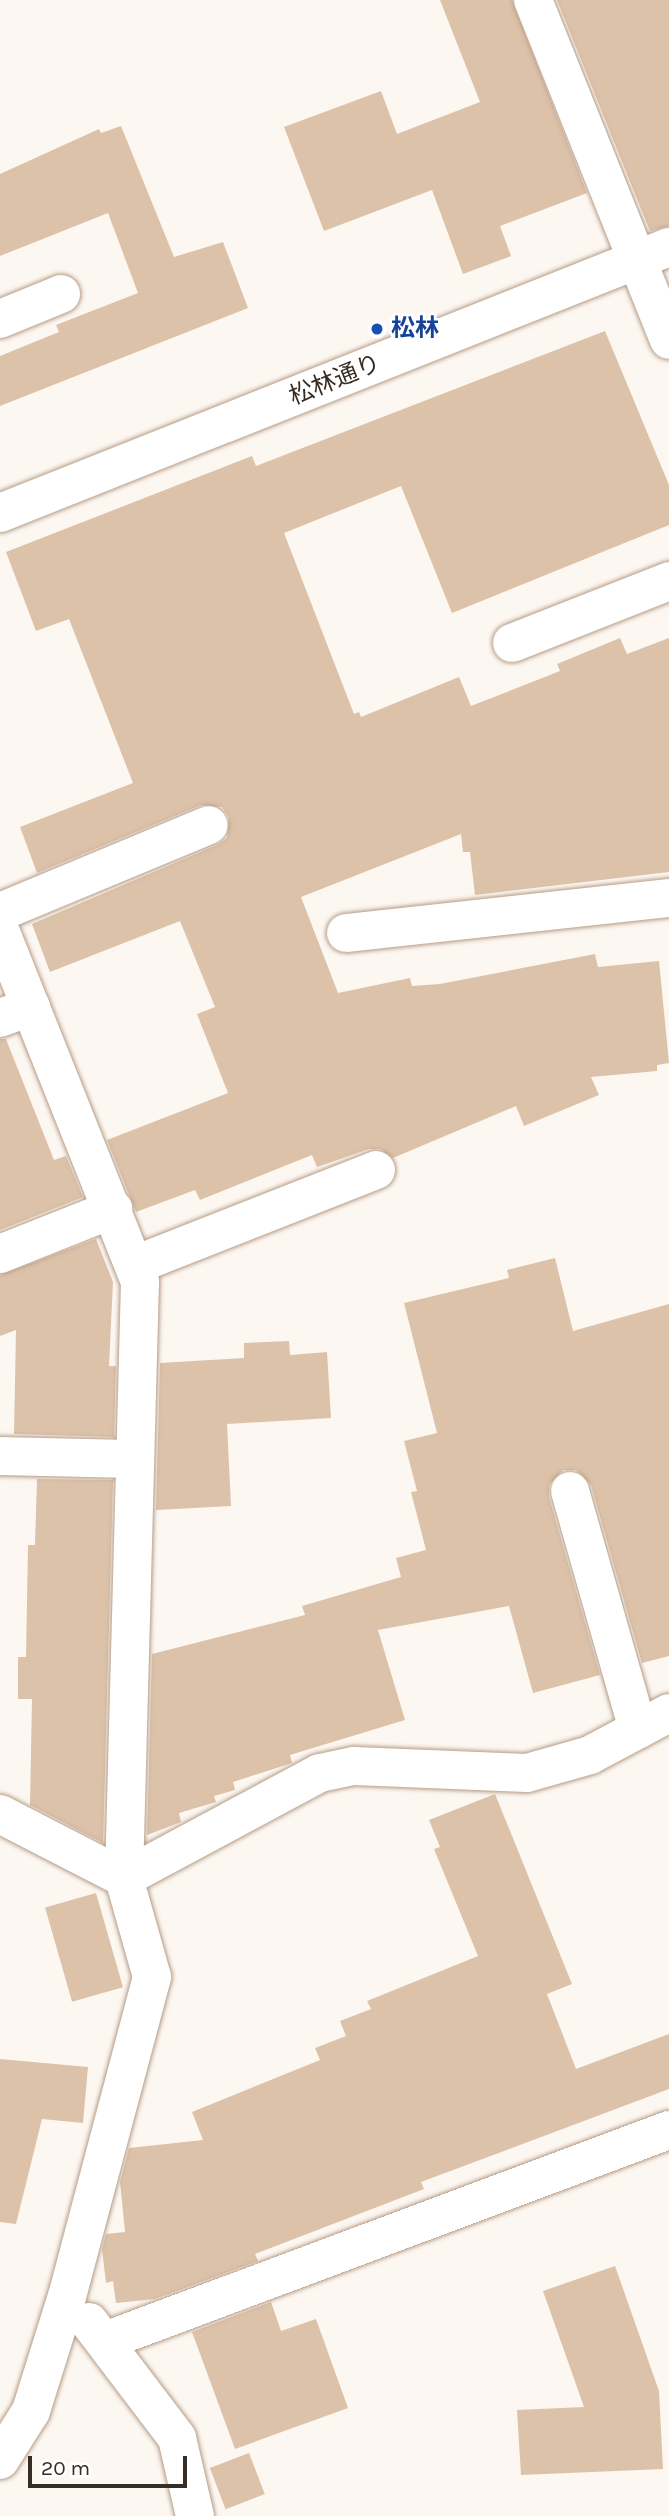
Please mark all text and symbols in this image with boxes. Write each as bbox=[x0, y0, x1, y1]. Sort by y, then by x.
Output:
place label: 松林 bbox=[391, 315, 439, 343]
marker: 松林 bbox=[369, 321, 385, 337]
street label: 松林通り bbox=[285, 349, 385, 411]
scale bar bbox=[32, 2442, 191, 2486]
text: 20 m bbox=[41, 2456, 90, 2480]

